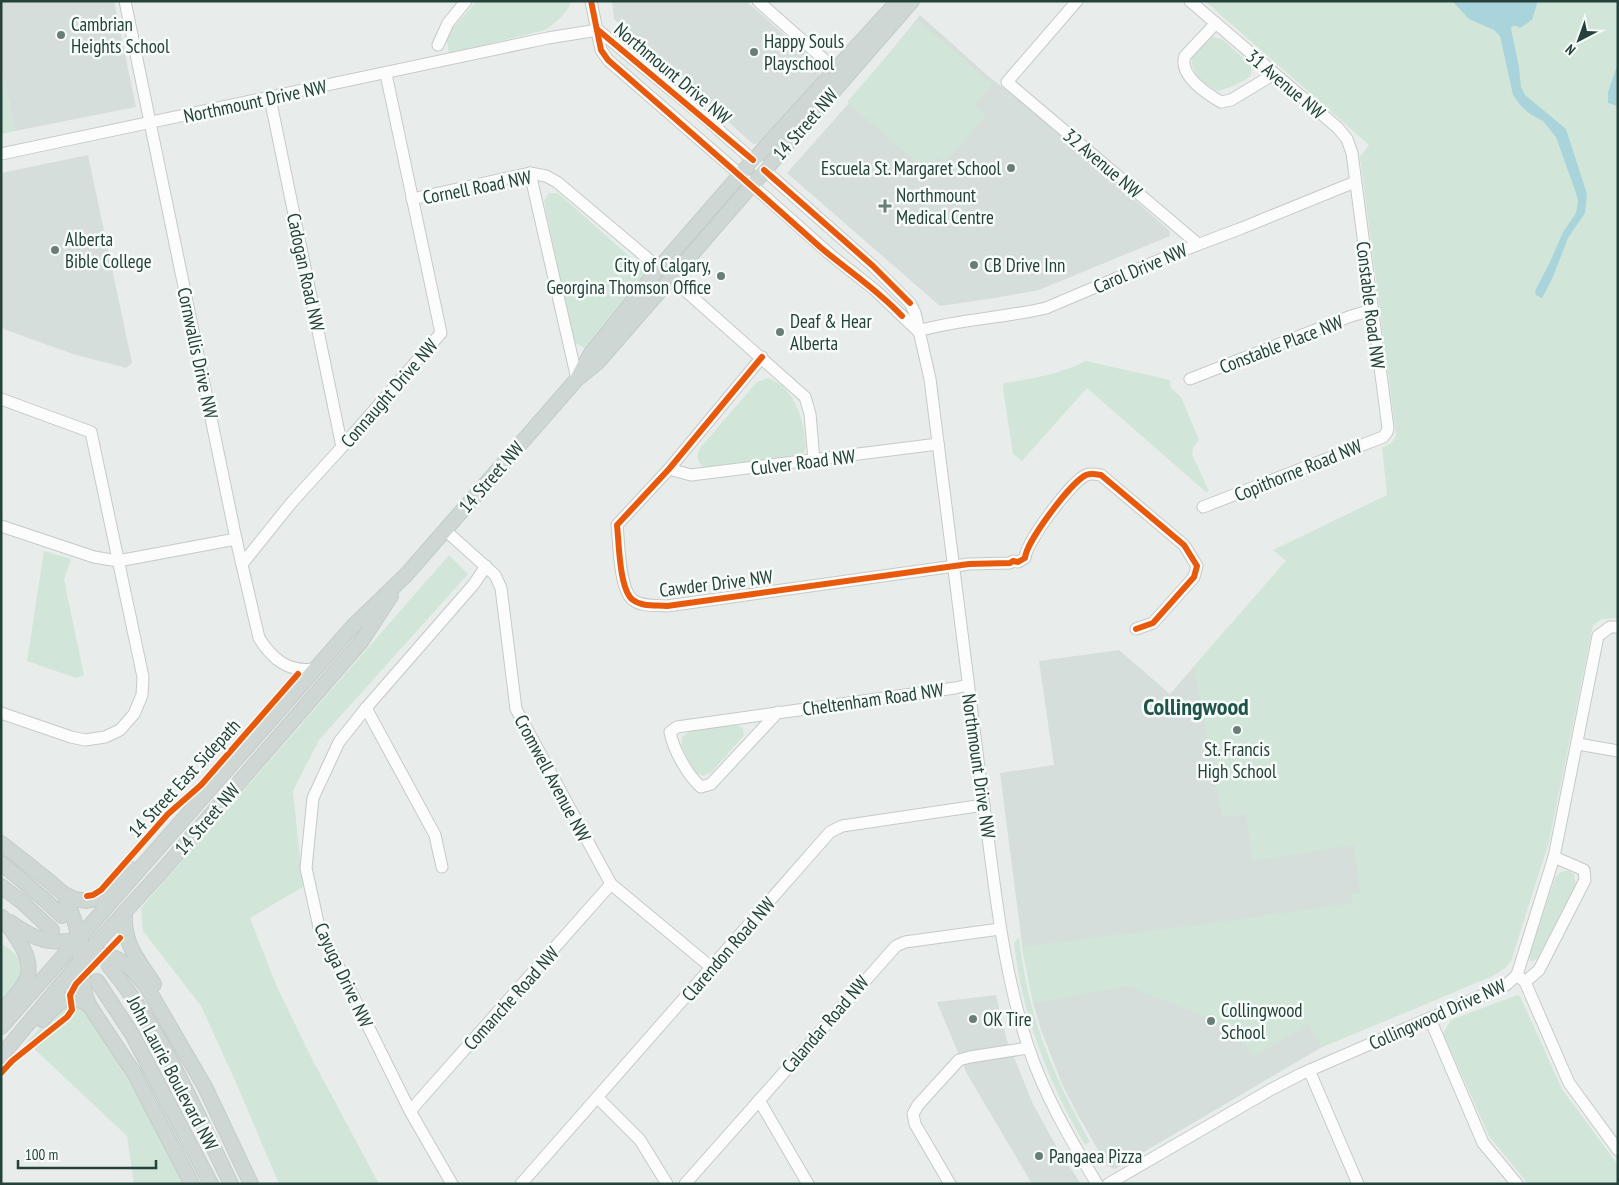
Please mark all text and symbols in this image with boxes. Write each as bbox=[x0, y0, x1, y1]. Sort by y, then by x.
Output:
place label: Cambrian Heights School bbox=[71, 12, 170, 58]
north arrow bbox=[1554, 15, 1604, 65]
street label: Northmount Drive NW bbox=[610, 17, 737, 129]
marker: Cambrian Heights School bbox=[55, 29, 67, 41]
place label: Happy Souls Playschool bbox=[764, 29, 844, 75]
text: N bbox=[1562, 41, 1579, 59]
street label: 31 Avenue NW bbox=[1242, 44, 1331, 124]
marker: Happy Souls Playschool bbox=[748, 46, 760, 58]
street label: Northmount Drive NW bbox=[181, 74, 329, 128]
street label: 14 Street NW bbox=[767, 83, 843, 165]
street label: 32 Avenue NW bbox=[1059, 123, 1148, 203]
place label: Escuela St. Margaret School bbox=[821, 156, 1002, 180]
marker: Escuela St. Margaret School bbox=[1005, 162, 1017, 174]
street label: Cornell Road NW bbox=[421, 165, 534, 209]
place label: Northmount Medical Centre bbox=[896, 183, 994, 229]
marker: Northmount Medical Centre bbox=[878, 199, 892, 213]
street label: Cadogan Road NW bbox=[282, 211, 330, 333]
place label: Alberta Bible College bbox=[65, 227, 152, 273]
street label: Carol Drive NW bbox=[1090, 237, 1191, 298]
street label: Constable Road NW bbox=[1351, 240, 1391, 370]
marker: Alberta Bible College bbox=[49, 244, 61, 256]
place label: City of Calgary, Georgina Thomson Office bbox=[546, 253, 711, 299]
place label: CB Drive Inn bbox=[984, 253, 1065, 277]
marker: CB Drive Inn bbox=[968, 259, 980, 271]
marker: City of Calgary, Georgina Thomson Office bbox=[715, 270, 727, 282]
street label: Cornwallis Drive NW bbox=[172, 285, 224, 421]
place label: Deaf & Hear Alberta bbox=[790, 309, 872, 355]
street label: Constable Place NW bbox=[1216, 309, 1346, 379]
marker: Deaf & Hear Alberta bbox=[774, 326, 786, 338]
street label: Connaught Drive NW bbox=[335, 334, 443, 452]
street label: Copithorne Road NW bbox=[1231, 433, 1365, 506]
street label: 14 Street NW bbox=[453, 436, 529, 518]
street label: Culver Road NW bbox=[749, 444, 857, 480]
street label: Cawder Drive NW bbox=[658, 564, 774, 602]
street label: Cheltenham Road NW bbox=[801, 677, 945, 721]
district label: Collingwood bbox=[1143, 691, 1249, 722]
street label: Northmount Drive NW bbox=[957, 692, 1001, 840]
street label: Cromwell Avenue NW bbox=[509, 710, 597, 846]
street label: 14 Street East Sidepath bbox=[123, 714, 245, 842]
marker: St. Francis High School bbox=[1231, 724, 1243, 736]
place label: St. Francis High School bbox=[1197, 737, 1277, 783]
street label: 14 Street NW bbox=[169, 778, 245, 860]
street label: Clarendon Road NW bbox=[676, 892, 780, 1006]
street label: Cayuga Drive NW bbox=[309, 919, 379, 1031]
street label: Comanche Road NW bbox=[458, 941, 564, 1055]
street label: Calandar Road NW bbox=[776, 970, 874, 1078]
street label: Collingwood Drive NW bbox=[1365, 973, 1509, 1055]
street label: John Laurie Boulevard NW bbox=[122, 991, 224, 1154]
place label: Collingwood School bbox=[1221, 998, 1303, 1044]
place label: OK Tire bbox=[983, 1007, 1032, 1031]
marker: OK Tire bbox=[967, 1013, 979, 1025]
marker: Collingwood School bbox=[1205, 1015, 1217, 1027]
scale bar bbox=[18, 1138, 155, 1170]
place label: Pangaea Pizza bbox=[1049, 1144, 1142, 1168]
text: 100 m bbox=[25, 1145, 58, 1164]
marker: Pangaea Pizza bbox=[1033, 1150, 1045, 1162]

